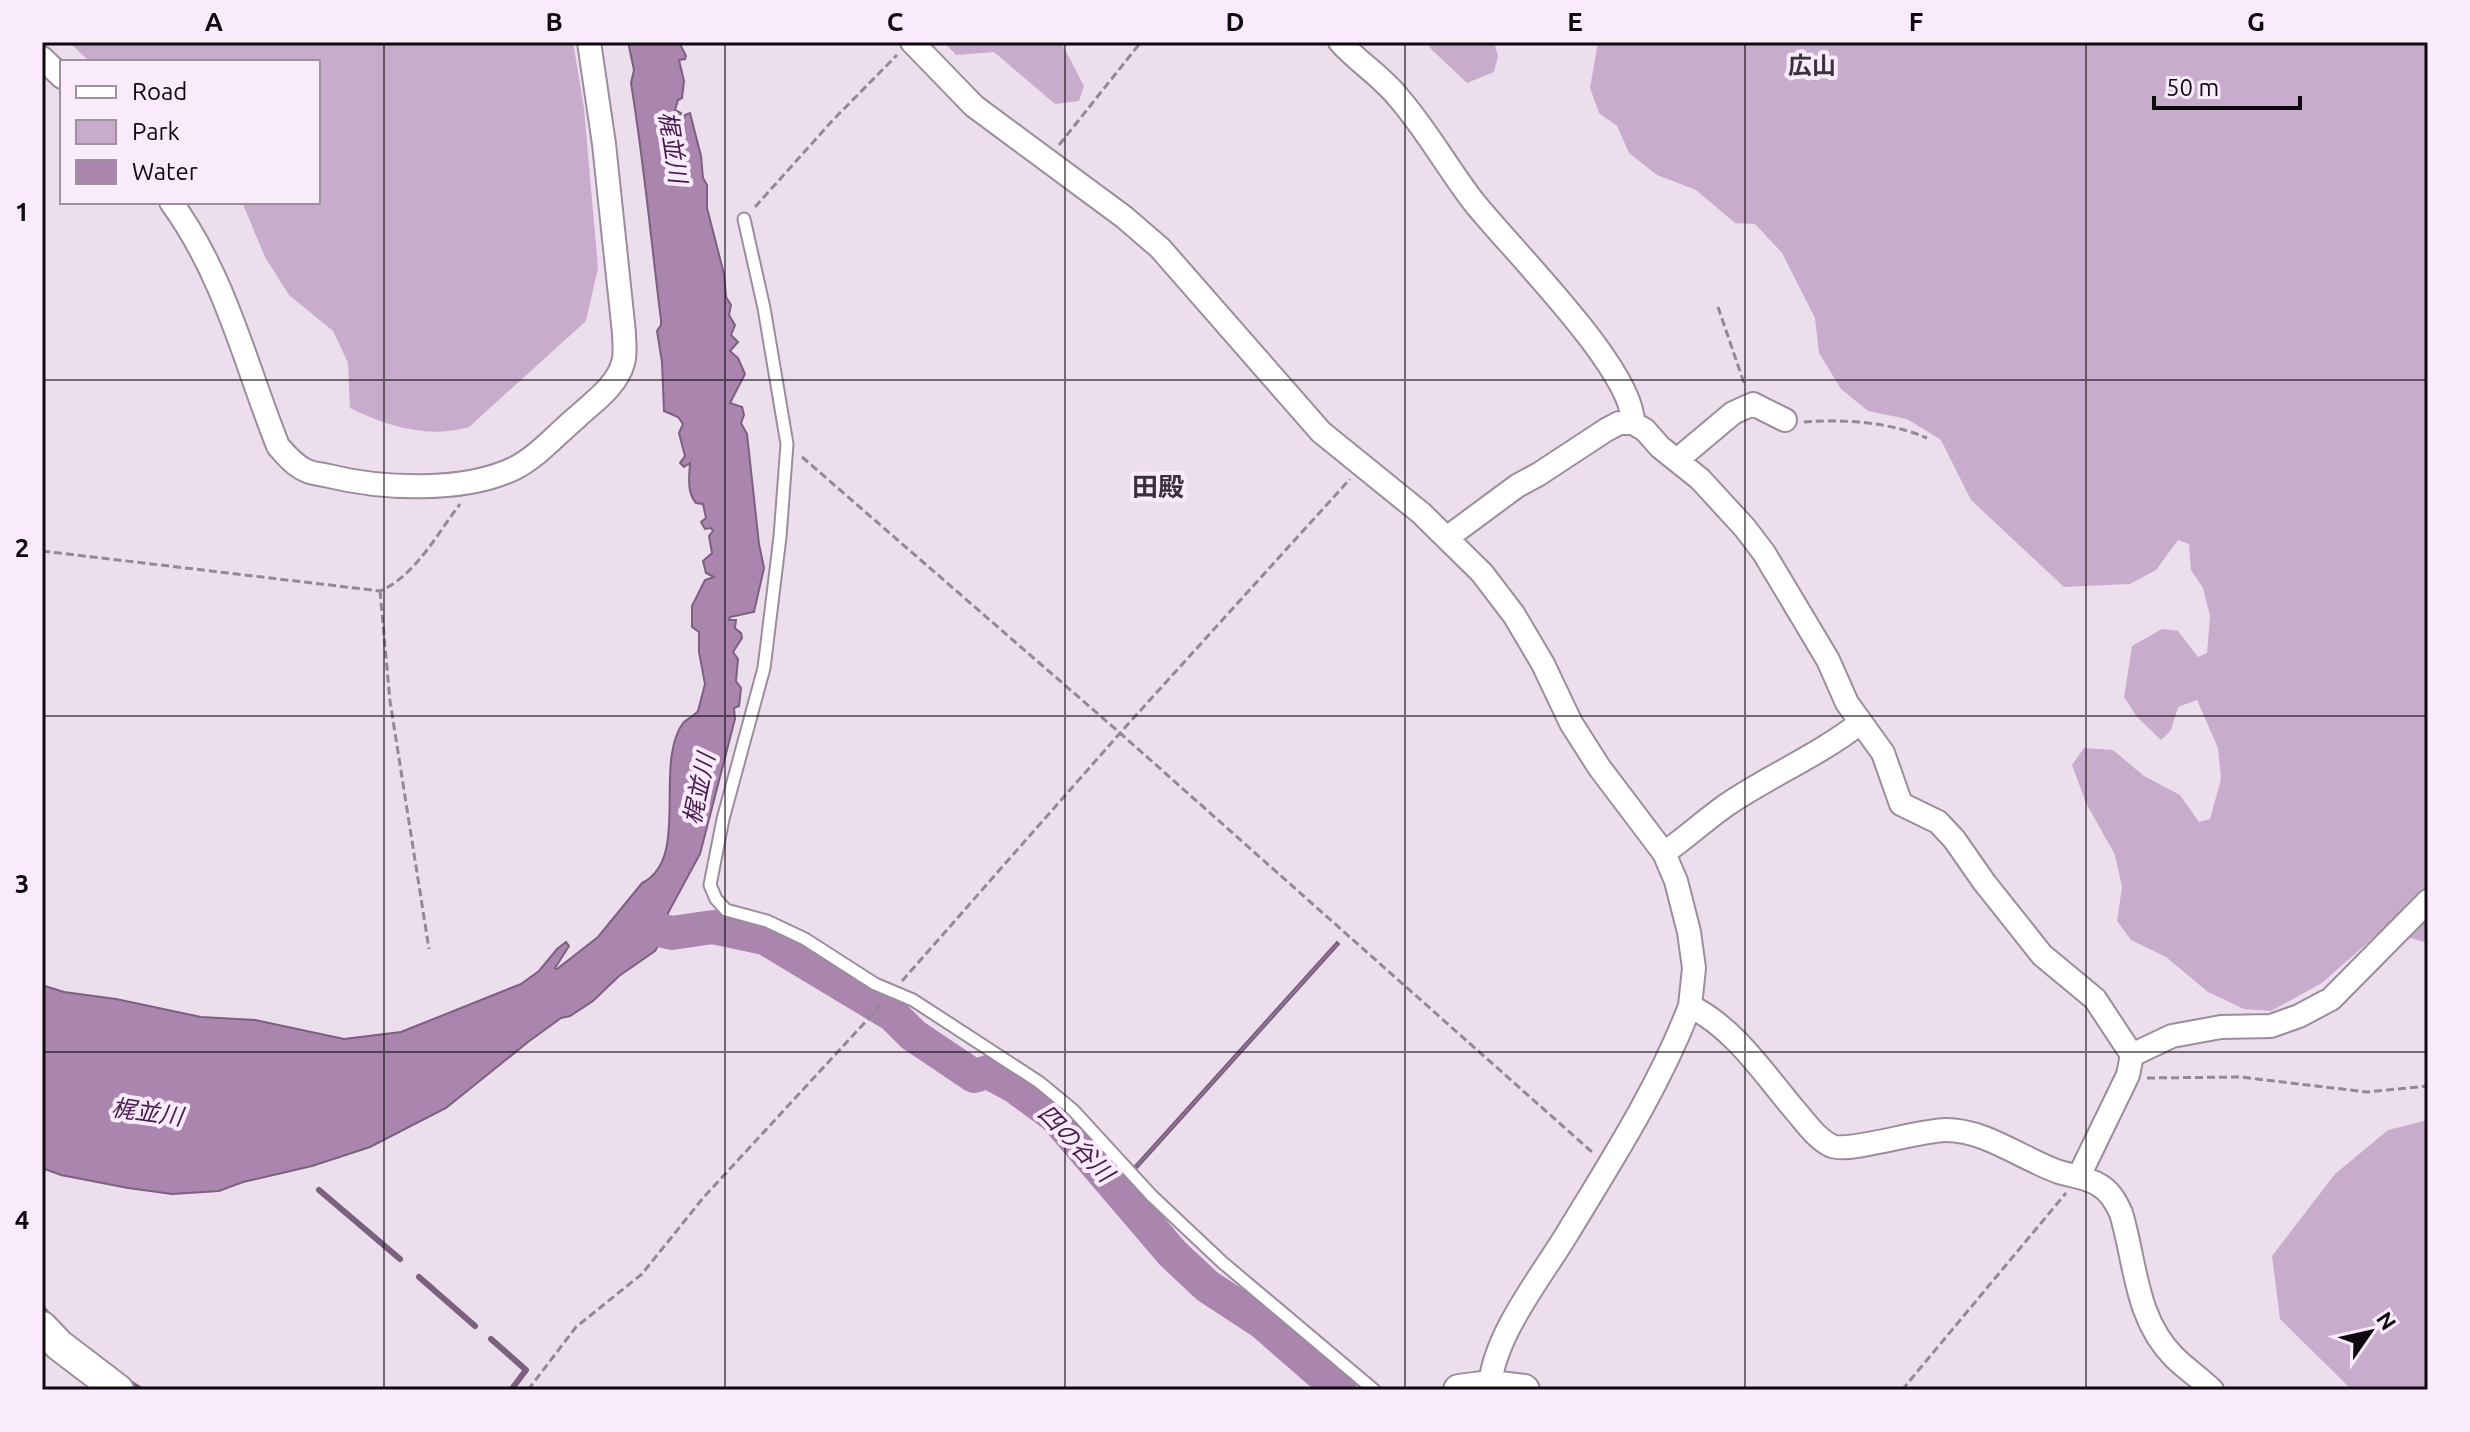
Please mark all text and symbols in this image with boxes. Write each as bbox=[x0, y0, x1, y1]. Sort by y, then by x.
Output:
text: A bbox=[205, 7, 224, 36]
text: B bbox=[545, 7, 563, 36]
text: C bbox=[887, 7, 904, 36]
text: D bbox=[1226, 7, 1244, 36]
text: E bbox=[1567, 7, 1583, 36]
text: F bbox=[1909, 7, 1923, 36]
text: G bbox=[2247, 7, 2265, 36]
district label: 広山 bbox=[1788, 52, 1836, 79]
legend bbox=[60, 60, 320, 204]
scale bar bbox=[2154, 60, 2300, 110]
text: 50 m bbox=[2166, 74, 2219, 101]
text: Road bbox=[132, 78, 187, 105]
water label: 梶並川 bbox=[654, 109, 692, 188]
text: Park bbox=[132, 118, 180, 145]
text: Water bbox=[132, 158, 198, 185]
text: 1 bbox=[15, 197, 29, 226]
district label: 田殿 bbox=[1132, 472, 1184, 501]
text: 2 bbox=[15, 533, 29, 562]
water label: 梶並川 bbox=[678, 748, 720, 827]
text: 3 bbox=[15, 869, 29, 898]
water label: 梶並川 bbox=[109, 1094, 187, 1131]
water label: 四の谷川 bbox=[1033, 1099, 1121, 1189]
text: 4 bbox=[15, 1205, 29, 1234]
north arrow bbox=[2330, 1292, 2410, 1372]
text: N bbox=[2372, 1307, 2402, 1334]

